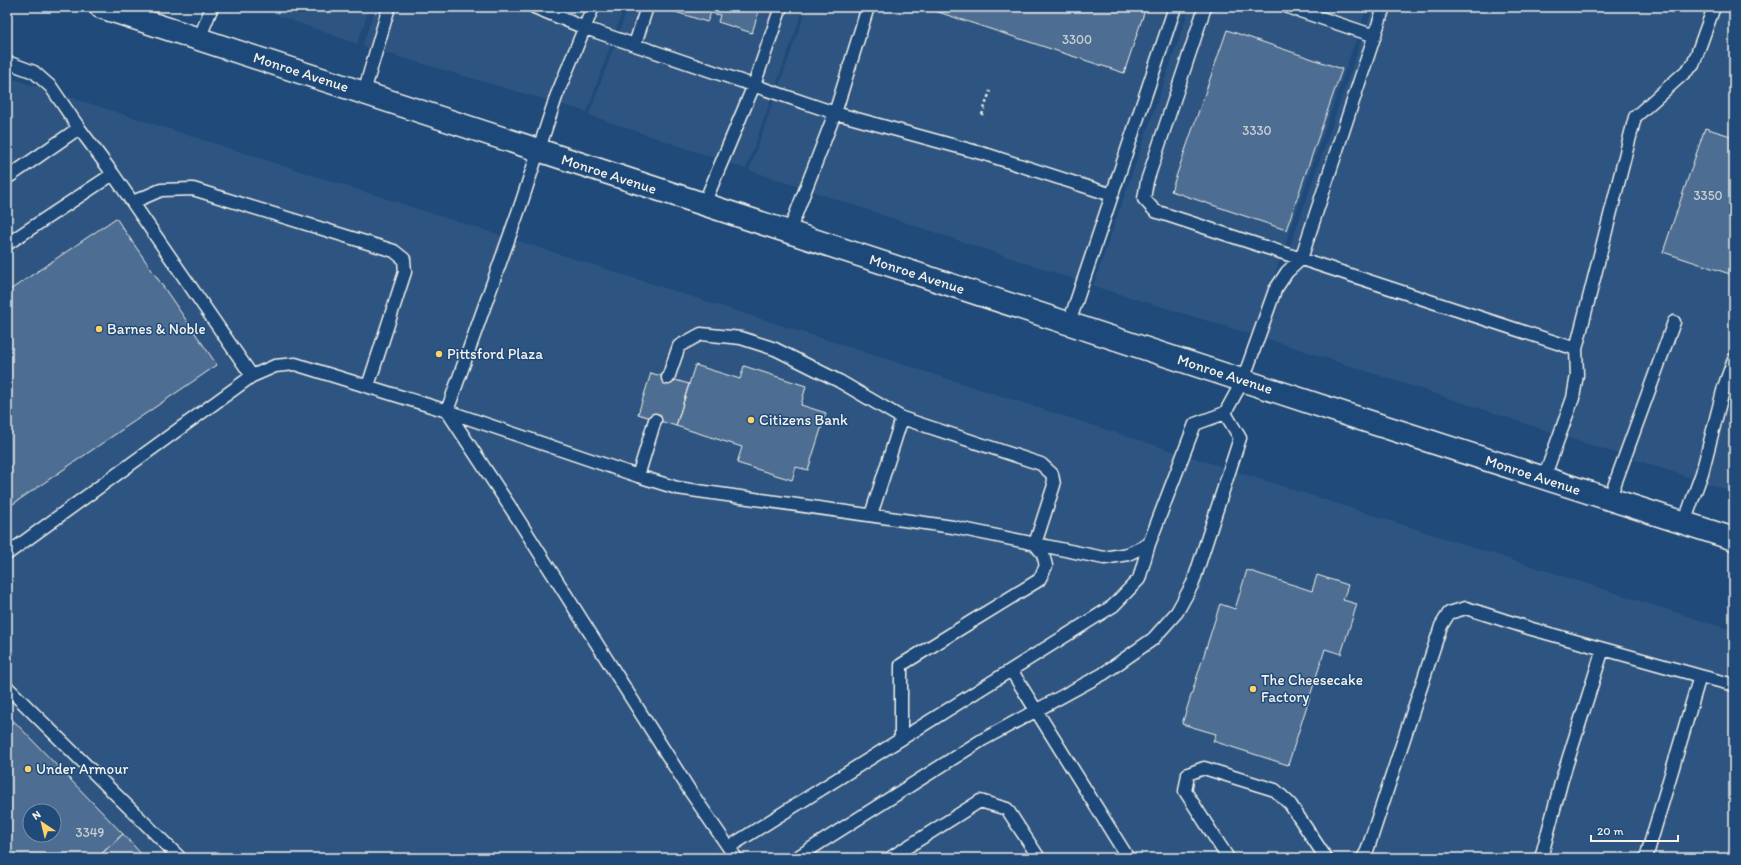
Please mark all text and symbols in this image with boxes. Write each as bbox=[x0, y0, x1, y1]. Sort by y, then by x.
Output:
house number: 3300 bbox=[1062, 32, 1092, 47]
street label: Monroe Avenue bbox=[251, 48, 351, 96]
house number: 3330 bbox=[1242, 123, 1272, 138]
street label: Monroe Avenue bbox=[559, 150, 659, 198]
house number: 3350 bbox=[1693, 188, 1723, 203]
street label: Monroe Avenue bbox=[867, 250, 967, 298]
place label: Barnes & Noble bbox=[107, 320, 206, 338]
marker: Barnes & Noble bbox=[94, 324, 104, 334]
place label: Pittsford Plaza bbox=[447, 345, 543, 363]
marker: Pittsford Plaza bbox=[434, 349, 444, 359]
street label: Monroe Avenue bbox=[1175, 350, 1275, 398]
place label: Citizens Bank bbox=[759, 411, 848, 429]
marker: Citizens Bank bbox=[746, 415, 756, 425]
street label: Monroe Avenue bbox=[1483, 451, 1583, 499]
place label: The Cheesecake Factory bbox=[1261, 671, 1363, 706]
marker: The Cheesecake Factory bbox=[1248, 684, 1258, 694]
place label: Under Armour bbox=[36, 760, 129, 778]
marker: Under Armour bbox=[23, 764, 33, 774]
north arrow bbox=[22, 803, 62, 843]
text: N bbox=[30, 808, 43, 823]
scale bar bbox=[1591, 817, 1678, 843]
text: 20 m bbox=[1597, 824, 1624, 838]
house number: 3349 bbox=[76, 825, 105, 840]

